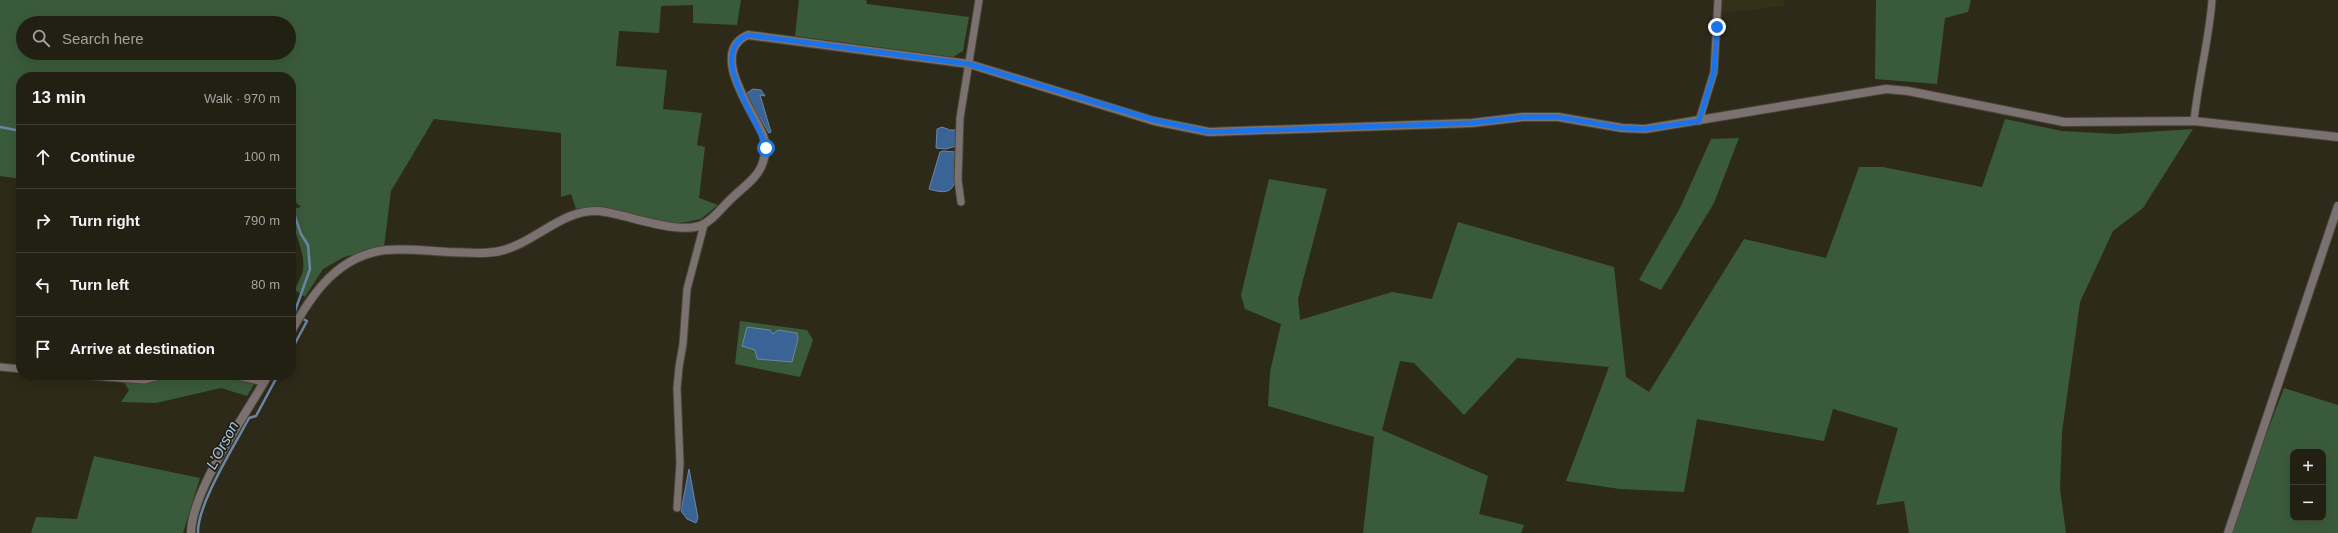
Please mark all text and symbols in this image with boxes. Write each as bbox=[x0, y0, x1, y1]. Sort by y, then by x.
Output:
search box bbox=[16, 16, 296, 60]
route end bbox=[1708, 18, 1726, 36]
icon: search bbox=[30, 27, 52, 49]
text: Search here bbox=[62, 30, 144, 47]
text: 13 min bbox=[32, 88, 86, 107]
text: Walk · 970 m bbox=[204, 91, 280, 106]
route start bbox=[757, 139, 775, 157]
icon: ahead bbox=[32, 146, 54, 168]
text: Continue bbox=[70, 148, 135, 165]
text: 100 m bbox=[244, 149, 280, 164]
icon: right bbox=[32, 210, 54, 232]
text: Turn right bbox=[70, 212, 140, 229]
text: 790 m bbox=[244, 213, 280, 228]
icon: left bbox=[32, 274, 54, 296]
text: Turn left bbox=[70, 276, 129, 293]
text: 80 m bbox=[251, 277, 280, 292]
icon: arrive bbox=[32, 338, 54, 360]
text: Arrive at destination bbox=[70, 340, 215, 357]
water label: L’Orson bbox=[202, 418, 242, 472]
map controls bbox=[2290, 449, 2326, 521]
button: + bbox=[2290, 449, 2326, 485]
button: − bbox=[2290, 485, 2326, 521]

